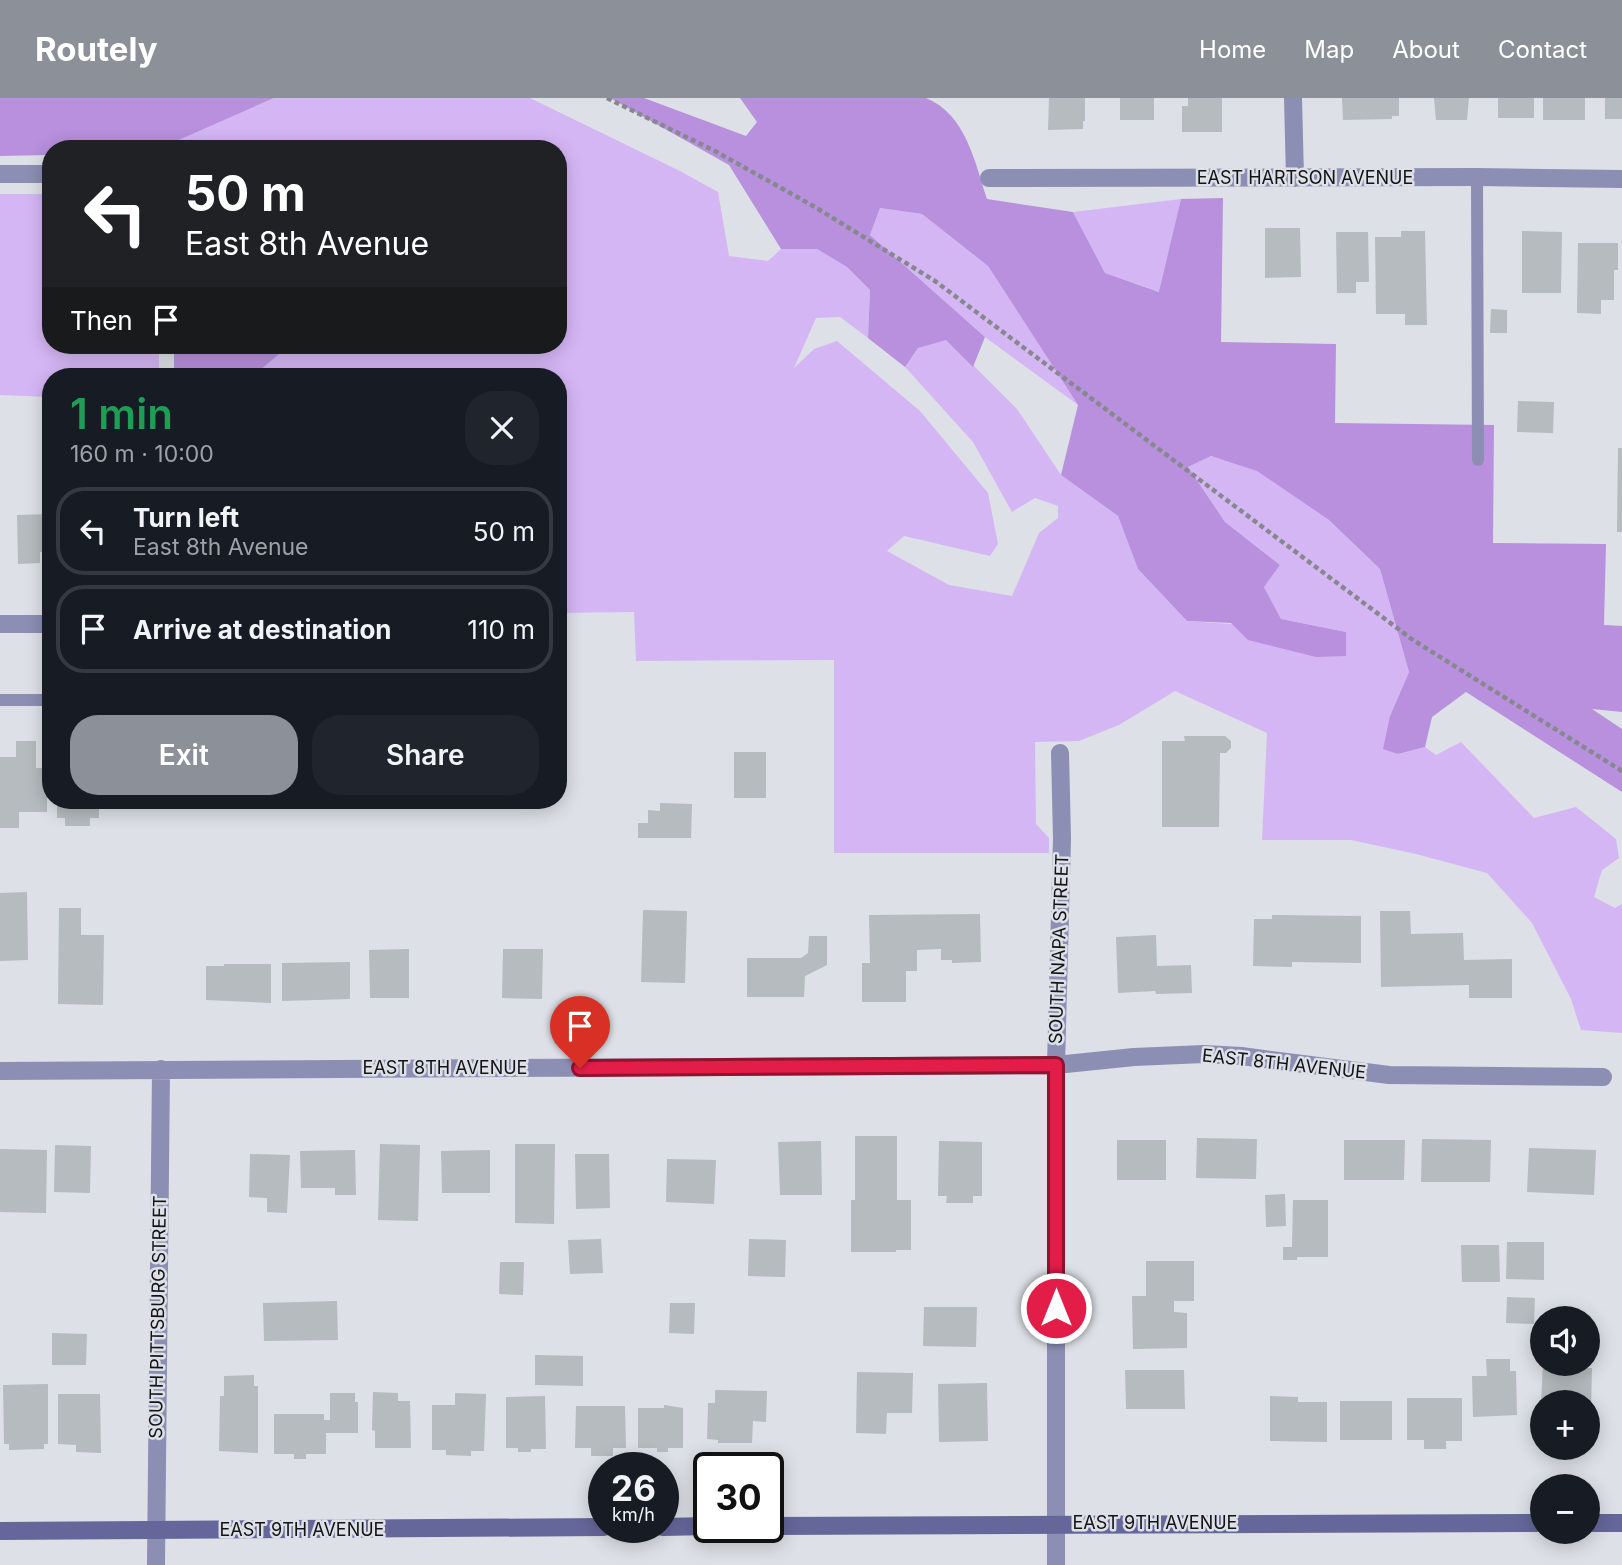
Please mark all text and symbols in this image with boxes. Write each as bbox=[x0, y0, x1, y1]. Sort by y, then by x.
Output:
text: Routely bbox=[35, 29, 158, 69]
text: Home bbox=[1199, 35, 1266, 64]
text: Map bbox=[1304, 35, 1354, 64]
text: About bbox=[1392, 35, 1460, 64]
text: Contact bbox=[1498, 35, 1587, 64]
text: 50 m bbox=[185, 164, 306, 223]
street label: EAST HARTSON AVENUE bbox=[1197, 167, 1413, 188]
icon: left bbox=[70, 168, 161, 259]
text: East 8th Avenue bbox=[185, 224, 429, 263]
icon: arrive bbox=[147, 301, 185, 339]
text: Then bbox=[70, 305, 133, 336]
text: 1 min bbox=[70, 388, 173, 439]
button: close bbox=[465, 391, 539, 465]
text: 160 m · 10:00 bbox=[70, 440, 214, 468]
text: Turn left bbox=[133, 502, 239, 533]
icon: left bbox=[74, 512, 112, 550]
text: 50 m bbox=[473, 516, 535, 547]
text: East 8th Avenue bbox=[133, 533, 309, 561]
icon: arrive bbox=[74, 610, 112, 648]
text: Arrive at destination bbox=[133, 614, 392, 645]
text: 110 m bbox=[467, 614, 535, 645]
button: Exit bbox=[70, 715, 298, 795]
button: Share bbox=[312, 715, 539, 795]
street label: SOUTH NAPA STREET bbox=[1045, 853, 1072, 1044]
pin bbox=[550, 996, 610, 1068]
icon: arrive bbox=[561, 1007, 599, 1045]
street label: EAST 8TH AVENUE bbox=[1201, 1044, 1367, 1083]
street label: EAST 8TH AVENUE bbox=[363, 1057, 527, 1078]
street label: SOUTH PITTSBURG STREET bbox=[145, 1195, 170, 1439]
position arrow bbox=[1019, 1271, 1093, 1345]
map controls bbox=[1530, 1306, 1600, 1544]
button: sound bbox=[1530, 1306, 1600, 1376]
button: + bbox=[1530, 1390, 1600, 1460]
speed limit sign: 30 bbox=[693, 1452, 784, 1543]
text: 26 bbox=[611, 1467, 656, 1509]
button: − bbox=[1530, 1474, 1600, 1544]
text: km/h bbox=[612, 1504, 655, 1525]
street label: EAST 9TH AVENUE bbox=[1073, 1512, 1237, 1533]
street label: EAST 9TH AVENUE bbox=[220, 1519, 384, 1540]

